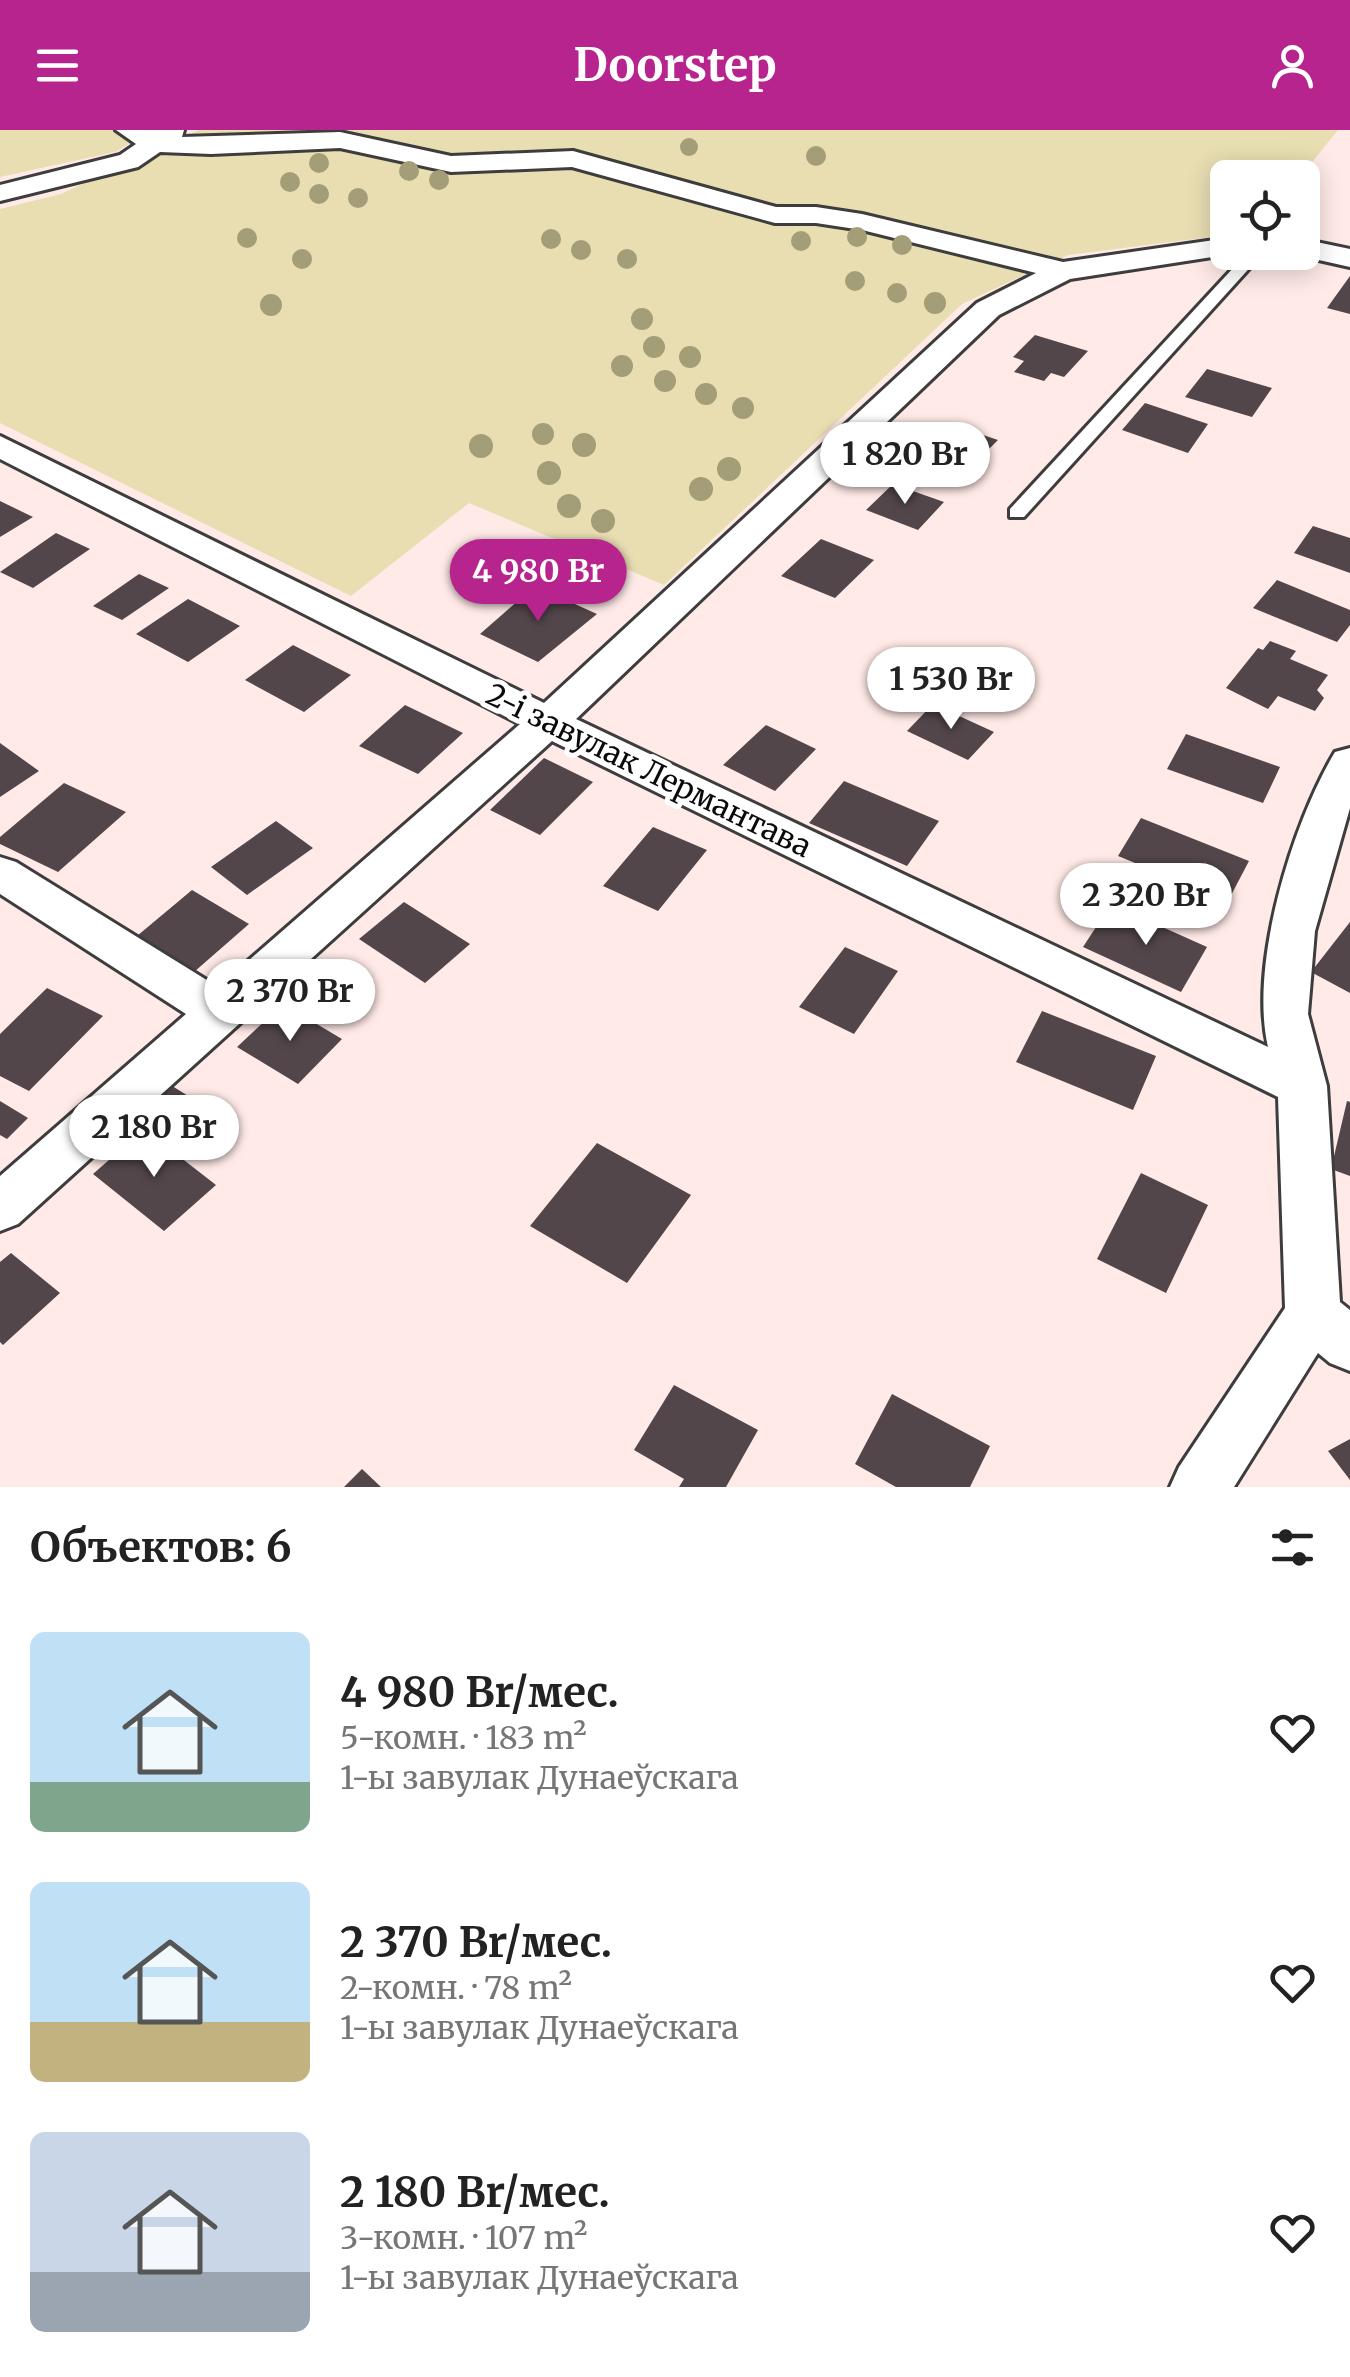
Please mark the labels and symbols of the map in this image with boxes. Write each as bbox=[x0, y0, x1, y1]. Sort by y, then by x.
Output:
pin: 1 820 Br bbox=[802, 422, 1008, 507]
pin: 4 980 Br bbox=[435, 539, 641, 624]
pin: 1 530 Br bbox=[848, 647, 1054, 732]
street label: 2-і завулак Лермантава bbox=[480, 675, 818, 865]
pin: 2 320 Br bbox=[1043, 863, 1249, 948]
pin: 2 370 Br bbox=[187, 959, 393, 1044]
pin: 2 180 Br bbox=[51, 1095, 257, 1180]

